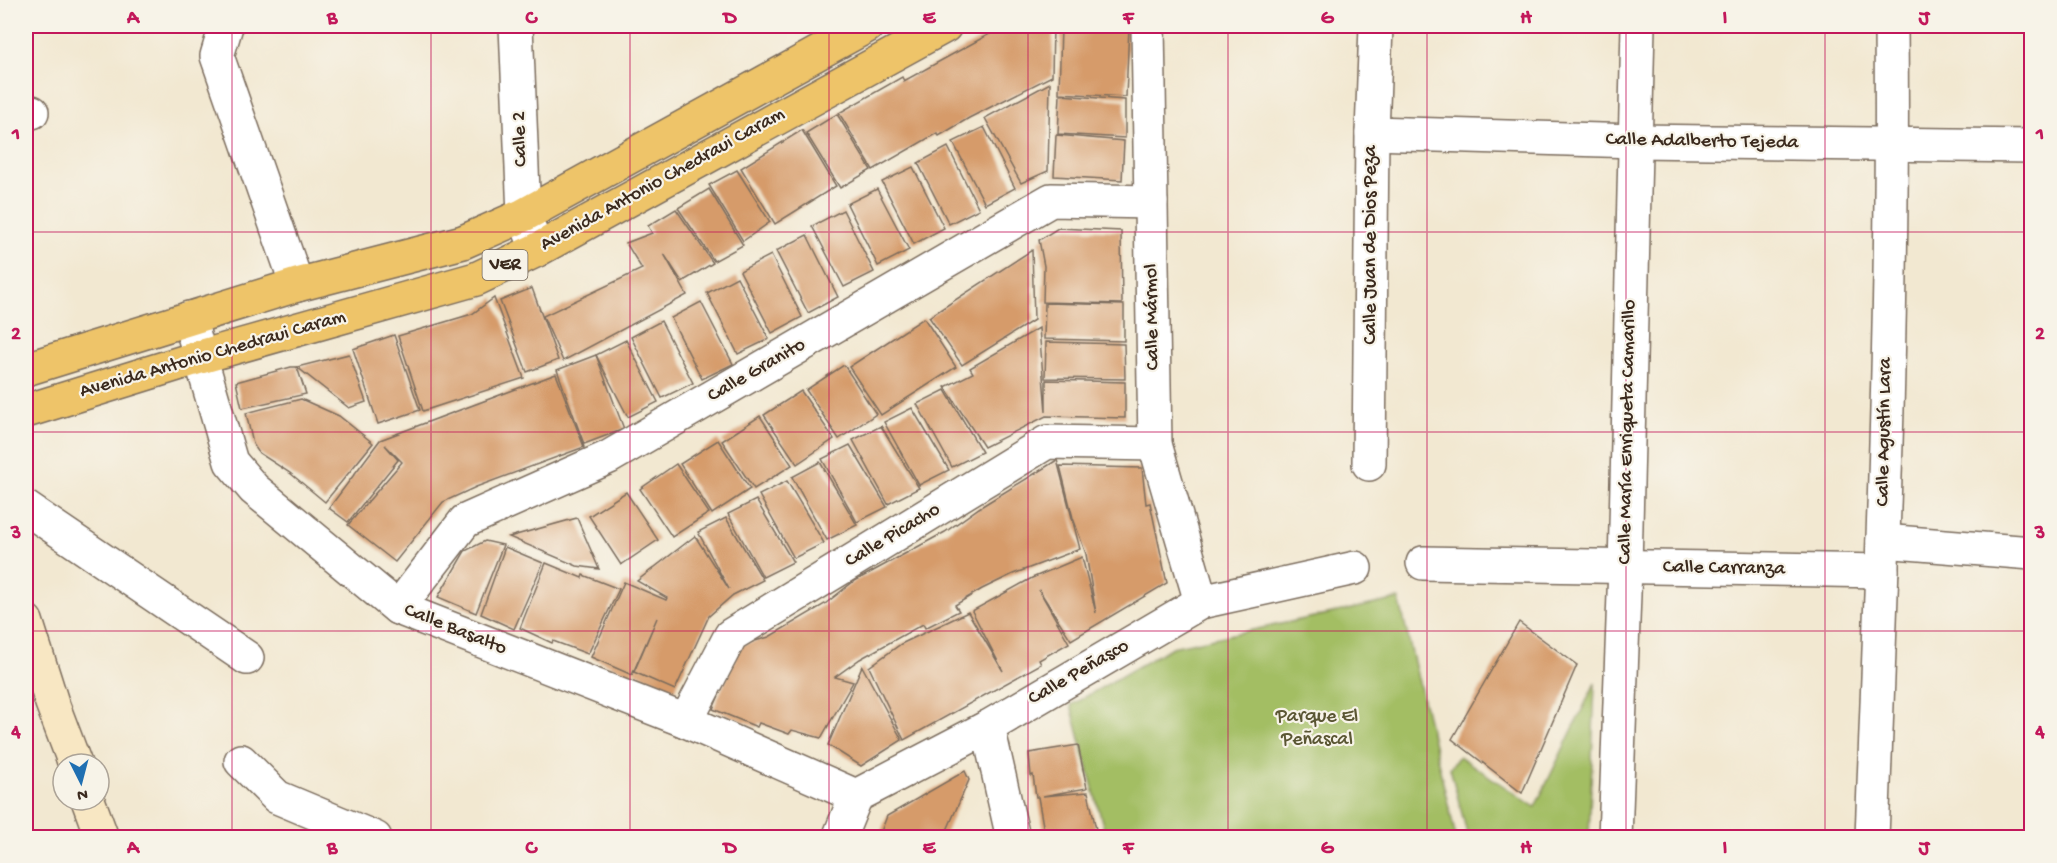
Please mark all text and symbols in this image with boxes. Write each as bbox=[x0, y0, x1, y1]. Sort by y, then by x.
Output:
text: A bbox=[126, 8, 141, 31]
text: B bbox=[326, 8, 338, 31]
text: C bbox=[525, 8, 539, 31]
text: D bbox=[721, 8, 737, 31]
text: E bbox=[923, 8, 937, 31]
text: F bbox=[1122, 8, 1135, 31]
text: G bbox=[1321, 8, 1335, 31]
text: H bbox=[1520, 8, 1532, 31]
text: I bbox=[1723, 8, 1728, 31]
text: J bbox=[1918, 8, 1931, 31]
street label: Avenida Antonio Chedraui Caram bbox=[537, 103, 789, 257]
street label: Calle 2 bbox=[509, 111, 533, 167]
text: 1 bbox=[11, 124, 20, 147]
text: 1 bbox=[2035, 124, 2044, 147]
street label: Calle Adalberto Tejeda bbox=[1605, 129, 1800, 155]
street label: Calle Juan de Dios Peza bbox=[1360, 145, 1383, 345]
road number: VER bbox=[482, 250, 528, 280]
street label: Calle Mármol bbox=[1141, 263, 1165, 371]
street label: Calle María Enriqueta Camarillo bbox=[1614, 299, 1642, 565]
street label: Avenida Antonio Chedraui Caram bbox=[77, 306, 349, 404]
text: 2 bbox=[11, 324, 21, 347]
text: 2 bbox=[2035, 324, 2045, 347]
street label: Calle Granito bbox=[704, 334, 810, 408]
street label: Calle Agustín Lara bbox=[1872, 356, 1898, 507]
street label: Calle Picacho bbox=[841, 499, 945, 573]
text: 3 bbox=[10, 523, 21, 546]
text: 3 bbox=[2034, 523, 2045, 546]
street label: Calle Carranza bbox=[1663, 556, 1786, 582]
street label: Calle Basalto bbox=[400, 599, 510, 661]
street label: Calle Peñasco bbox=[1025, 635, 1133, 711]
park label: Parque El Peñascal bbox=[1275, 706, 1358, 752]
text: 4 bbox=[10, 722, 21, 745]
text: 4 bbox=[2034, 722, 2045, 745]
north arrow bbox=[51, 752, 111, 812]
text: N bbox=[75, 783, 88, 803]
text: A bbox=[126, 838, 141, 861]
text: B bbox=[326, 838, 338, 861]
text: C bbox=[525, 838, 539, 861]
text: D bbox=[721, 838, 737, 861]
text: E bbox=[923, 838, 937, 861]
text: F bbox=[1122, 838, 1135, 861]
text: G bbox=[1321, 838, 1335, 861]
text: H bbox=[1520, 838, 1532, 861]
text: I bbox=[1723, 838, 1728, 861]
text: J bbox=[1918, 838, 1931, 861]

